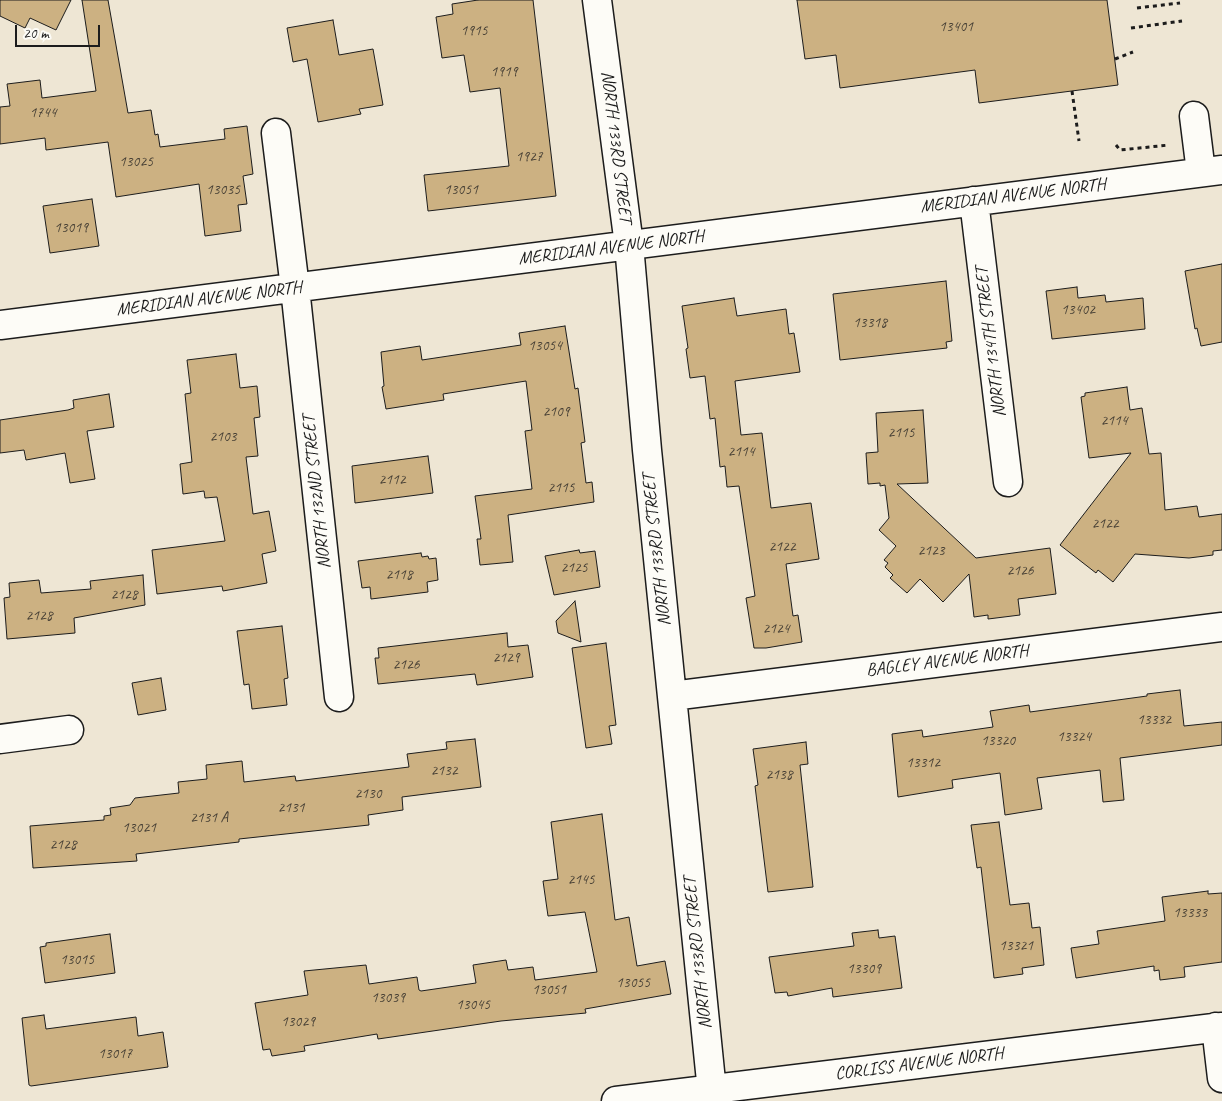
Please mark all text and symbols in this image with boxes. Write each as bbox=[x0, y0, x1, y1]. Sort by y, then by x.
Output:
scale bar bbox=[18, 15, 102, 47]
house number: 13401 bbox=[939, 18, 973, 36]
house number: 1915 bbox=[461, 22, 487, 40]
text: 20 m bbox=[23, 24, 49, 43]
house number: 1919 bbox=[491, 63, 517, 81]
street label: NORTH 133RD STREET bbox=[596, 70, 636, 224]
house number: 1744 bbox=[30, 104, 56, 122]
house number: 1927 bbox=[516, 148, 542, 166]
house number: 13025 bbox=[119, 153, 153, 171]
street label: MERIDIAN AVENUE NORTH bbox=[919, 174, 1107, 218]
house number: 13035 bbox=[206, 181, 240, 199]
house number: 13051 bbox=[444, 181, 478, 199]
house number: 13019 bbox=[54, 219, 88, 237]
street label: MERIDIAN AVENUE NORTH bbox=[517, 226, 705, 270]
street label: NORTH 134TH STREET bbox=[971, 266, 1011, 418]
street label: MERIDIAN AVENUE NORTH bbox=[115, 277, 303, 321]
house number: 13402 bbox=[1061, 301, 1095, 319]
house number: 13318 bbox=[853, 314, 887, 332]
house number: 13054 bbox=[528, 337, 562, 355]
house number: 2109 bbox=[543, 403, 569, 421]
house number: 2114 bbox=[1101, 412, 1127, 430]
street label: NORTH 132ND STREET bbox=[298, 414, 336, 570]
house number: 2115 bbox=[888, 424, 914, 442]
house number: 2103 bbox=[210, 428, 236, 446]
house number: 2114 bbox=[728, 443, 754, 461]
house number: 2112 bbox=[379, 471, 405, 489]
street label: NORTH 133RD STREET bbox=[638, 473, 676, 627]
house number: 2115 bbox=[548, 479, 574, 497]
house number: 2122 bbox=[1092, 515, 1118, 533]
house number: 2122 bbox=[769, 538, 795, 556]
house number: 2123 bbox=[918, 542, 944, 560]
house number: 2125 bbox=[561, 559, 587, 577]
house number: 2126 bbox=[1007, 562, 1033, 580]
house number: 2118 bbox=[386, 566, 412, 584]
house number: 2128 bbox=[111, 586, 137, 604]
house number: 2128 bbox=[26, 607, 52, 625]
house number: 2124 bbox=[763, 620, 789, 638]
street label: BAGLEY AVENUE NORTH bbox=[865, 640, 1029, 682]
house number: 2129 bbox=[493, 649, 519, 667]
house number: 2126 bbox=[393, 656, 419, 674]
house number: 13332 bbox=[1137, 711, 1171, 729]
house number: 13324 bbox=[1057, 728, 1091, 746]
house number: 13320 bbox=[981, 732, 1015, 750]
house number: 13312 bbox=[906, 754, 940, 772]
house number: 2132 bbox=[431, 762, 457, 780]
house number: 2138 bbox=[766, 766, 792, 784]
house number: 2130 bbox=[355, 785, 381, 803]
house number: 2131 bbox=[278, 799, 304, 817]
house number: 2131 A bbox=[190, 809, 228, 827]
house number: 13021 bbox=[122, 819, 156, 837]
house number: 2128 bbox=[50, 836, 76, 854]
house number: 2145 bbox=[568, 871, 594, 889]
street label: NORTH 133RD STREET bbox=[679, 876, 717, 1030]
house number: 13333 bbox=[1173, 904, 1207, 922]
house number: 13321 bbox=[999, 937, 1033, 955]
house number: 13015 bbox=[60, 951, 94, 969]
house number: 13309 bbox=[847, 960, 881, 978]
house number: 13055 bbox=[616, 974, 650, 992]
house number: 13051 bbox=[532, 981, 566, 999]
house number: 13039 bbox=[371, 989, 405, 1007]
house number: 13045 bbox=[456, 996, 490, 1014]
house number: 13029 bbox=[281, 1013, 315, 1031]
street label: CORLISS AVENUE NORTH bbox=[834, 1043, 1004, 1085]
house number: 13017 bbox=[98, 1045, 132, 1063]

